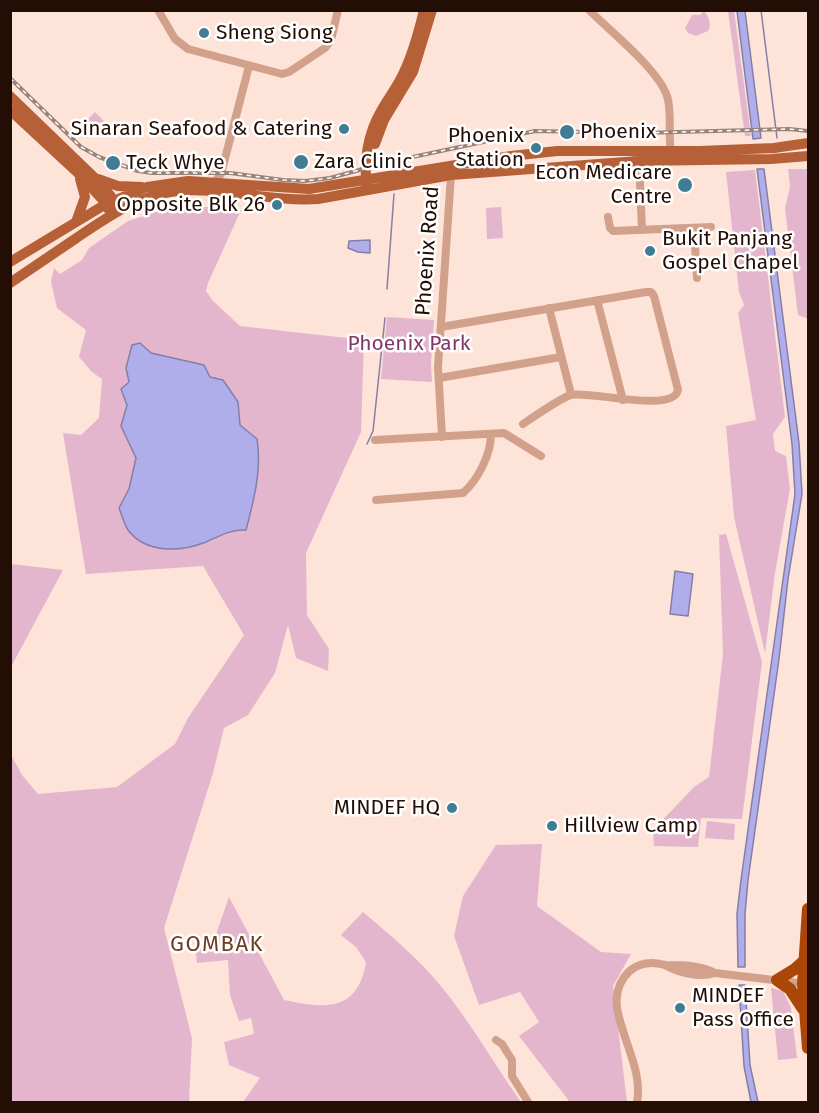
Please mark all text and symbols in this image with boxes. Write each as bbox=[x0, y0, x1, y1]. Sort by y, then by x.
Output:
place label: Sheng Siong bbox=[216, 20, 333, 46]
marker: Sheng Siong bbox=[197, 26, 211, 40]
place label: Sinaran Seafood & Catering bbox=[71, 116, 332, 142]
place label: Phoenix bbox=[580, 119, 656, 145]
marker: Sinaran Seafood & Catering bbox=[337, 122, 351, 136]
place label: Phoenix Station bbox=[448, 123, 524, 173]
marker: Phoenix bbox=[558, 123, 576, 141]
marker: Phoenix Station bbox=[529, 141, 543, 155]
place label: Zara Clinic bbox=[314, 149, 412, 175]
place label: Teck Whye bbox=[126, 150, 225, 176]
marker: Zara Clinic bbox=[292, 153, 310, 171]
marker: Teck Whye bbox=[104, 154, 122, 172]
place label: Econ Medicare Centre bbox=[535, 160, 672, 210]
marker: Econ Medicare Centre bbox=[676, 176, 694, 194]
street label: Phoenix Road bbox=[411, 185, 445, 317]
place label: Opposite Blk 26 bbox=[116, 192, 265, 218]
marker: Opposite Blk 26 bbox=[270, 198, 284, 212]
place label: Bukit Panjang Gospel Chapel bbox=[662, 226, 798, 276]
marker: Bukit Panjang Gospel Chapel bbox=[643, 244, 657, 258]
park label: Phoenix Park bbox=[347, 331, 471, 357]
place label: MINDEF HQ bbox=[334, 795, 440, 821]
marker: MINDEF HQ bbox=[445, 801, 459, 815]
place label: Hillview Camp bbox=[564, 813, 698, 839]
marker: Hillview Camp bbox=[545, 819, 559, 833]
district label: GOMBAK bbox=[170, 932, 264, 958]
place label: MINDEF Pass Office bbox=[692, 983, 794, 1033]
marker: MINDEF Pass Office bbox=[673, 1001, 687, 1015]

